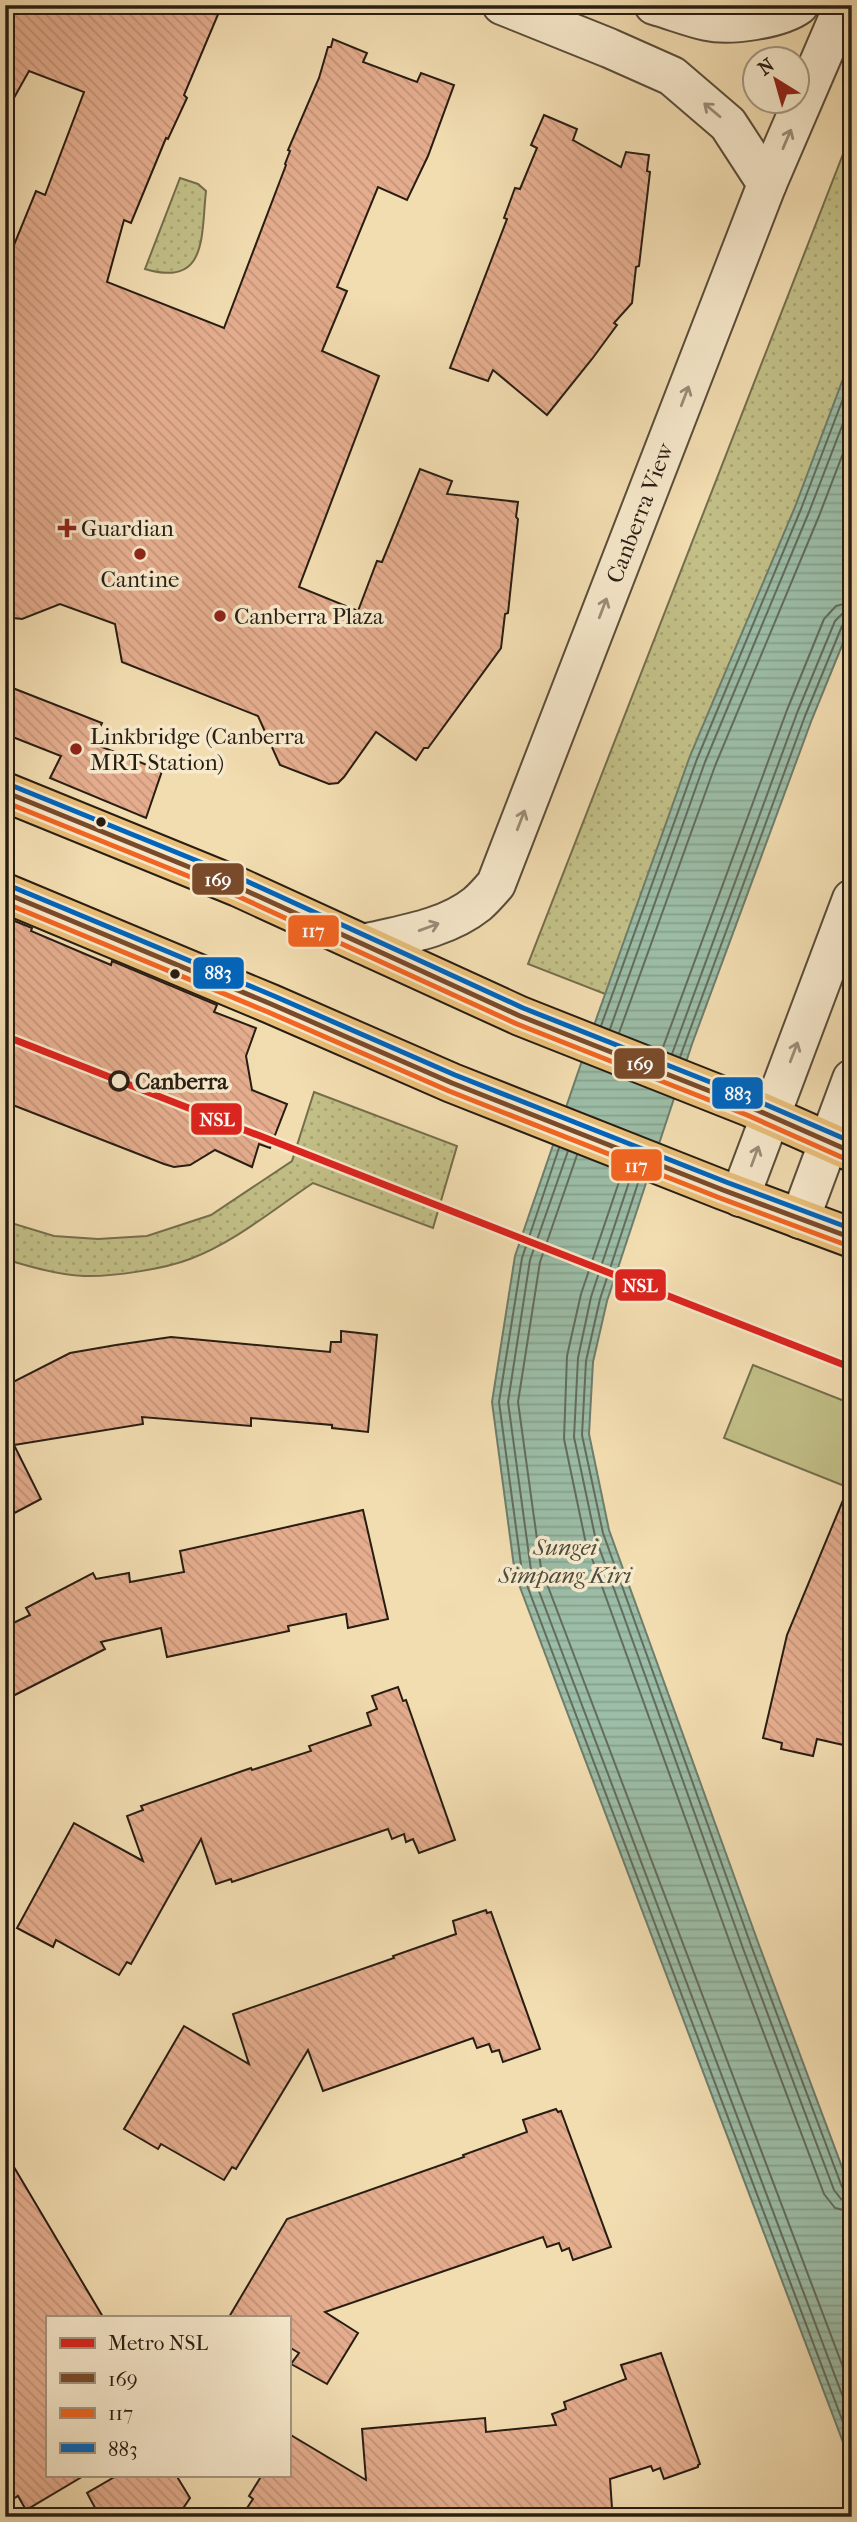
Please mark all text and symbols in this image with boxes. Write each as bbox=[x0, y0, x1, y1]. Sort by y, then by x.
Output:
north arrow bbox=[742, 46, 812, 116]
text: N bbox=[754, 54, 779, 80]
one-way arrow bbox=[704, 102, 722, 118]
one-way arrow bbox=[781, 129, 794, 150]
one-way arrow bbox=[680, 386, 693, 408]
street label: Canberra View bbox=[601, 438, 679, 587]
place label: Guardian bbox=[81, 515, 174, 542]
marker: Guardian bbox=[59, 520, 75, 536]
marker: Cantine bbox=[132, 546, 148, 562]
place label: Cantine bbox=[101, 566, 179, 593]
one-way arrow bbox=[598, 598, 611, 620]
place label: Canberra Plaza bbox=[234, 603, 384, 630]
marker: Canberra Plaza bbox=[212, 608, 228, 624]
place label: Linkbridge (Canberra MRT Station) bbox=[90, 723, 305, 776]
marker: Linkbridge (Canberra MRT Station) bbox=[68, 741, 84, 757]
one-way arrow bbox=[516, 810, 528, 832]
unlabelled marker bbox=[94, 815, 108, 829]
line badge: 169 bbox=[191, 862, 245, 896]
text: 169 bbox=[205, 869, 232, 891]
line badge: 117 bbox=[287, 914, 340, 948]
text: 117 bbox=[302, 920, 324, 942]
one-way arrow bbox=[418, 920, 440, 933]
line badge: 883 bbox=[192, 956, 245, 990]
text: 883 bbox=[205, 962, 231, 984]
unlabelled marker bbox=[168, 967, 182, 981]
one-way arrow bbox=[789, 1042, 801, 1063]
line badge: 169 bbox=[613, 1047, 666, 1080]
text: 169 bbox=[627, 1053, 654, 1075]
place label: Canberra bbox=[135, 1068, 229, 1095]
marker: Canberra bbox=[109, 1071, 129, 1091]
line badge: 883 bbox=[711, 1076, 764, 1110]
text: 883 bbox=[725, 1083, 751, 1105]
line badge: NSL bbox=[190, 1102, 243, 1136]
text: NSL bbox=[199, 1109, 235, 1131]
one-way arrow bbox=[750, 1146, 762, 1168]
line badge: 117 bbox=[610, 1148, 663, 1182]
text: 117 bbox=[625, 1155, 647, 1177]
line badge: NSL bbox=[614, 1268, 667, 1302]
text: NSL bbox=[622, 1275, 658, 1297]
water label: Sungei Simpang Kiri bbox=[498, 1533, 634, 1589]
legend bbox=[46, 2316, 290, 2476]
text: Metro NSL bbox=[108, 2331, 208, 2355]
text: 169 bbox=[108, 2367, 138, 2391]
text: 117 bbox=[108, 2401, 133, 2425]
text: 883 bbox=[108, 2437, 138, 2461]

